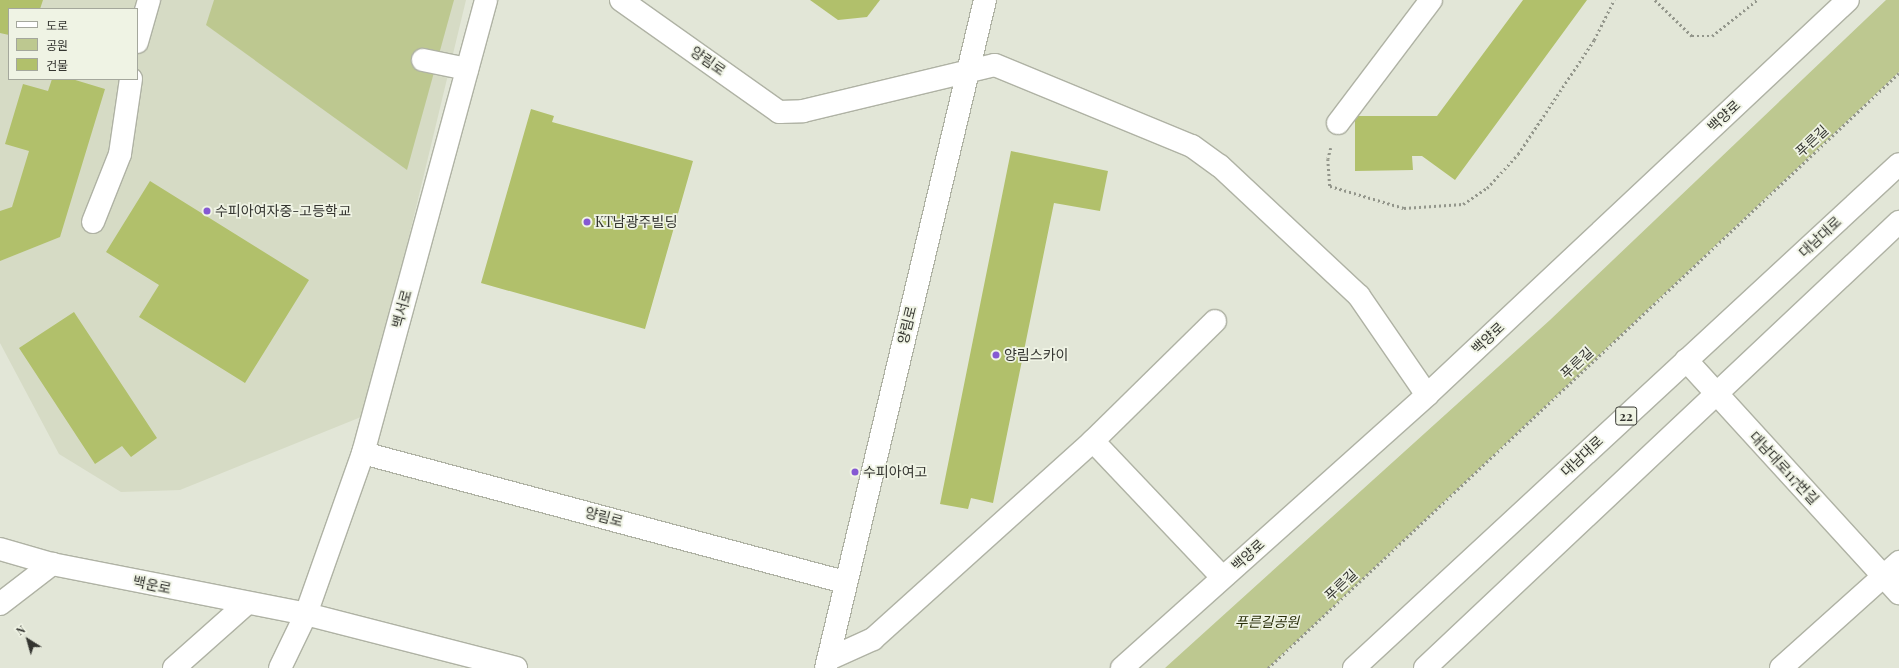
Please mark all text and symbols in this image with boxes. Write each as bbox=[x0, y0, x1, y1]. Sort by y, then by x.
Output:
legend bbox=[8, 8, 138, 80]
text: 도로 bbox=[46, 17, 68, 33]
text: 공원 bbox=[46, 37, 68, 53]
street label: 양림로 bbox=[687, 43, 729, 79]
text: 건물 bbox=[46, 57, 68, 73]
street label: 백양로 bbox=[1704, 97, 1744, 135]
street label: 푸른길 bbox=[1792, 122, 1832, 160]
place label: 수피아여자중-고등학교 bbox=[215, 203, 351, 219]
marker: 수피아여자중-고등학교 bbox=[202, 206, 212, 216]
street label: 대남대로 bbox=[1795, 213, 1845, 261]
place label: KT남광주빌딩 bbox=[595, 214, 677, 230]
marker: KT남광주빌딩 bbox=[582, 217, 592, 227]
street label: 백서로 bbox=[389, 288, 415, 330]
street label: 양림로 bbox=[894, 304, 920, 346]
street label: 백양로 bbox=[1468, 319, 1508, 357]
street label: 푸른길 bbox=[1557, 344, 1597, 382]
place label: 양림스카이 bbox=[1004, 347, 1068, 363]
marker: 양림스카이 bbox=[991, 350, 1001, 360]
road number: 22 bbox=[1615, 405, 1637, 427]
street label: 대남대로117번길 bbox=[1746, 428, 1822, 508]
street label: 대남대로 bbox=[1557, 432, 1607, 480]
place label: 수피아여고 bbox=[863, 464, 927, 480]
marker: 수피아여고 bbox=[850, 467, 860, 477]
street label: 양림로 bbox=[583, 504, 625, 530]
street label: 백양로 bbox=[1228, 536, 1268, 574]
street label: 푸른길 bbox=[1321, 566, 1361, 604]
street label: 백운로 bbox=[131, 573, 173, 597]
park label: 푸른길공원 bbox=[1235, 614, 1299, 630]
north arrow bbox=[8, 620, 48, 660]
text: N bbox=[13, 622, 28, 638]

